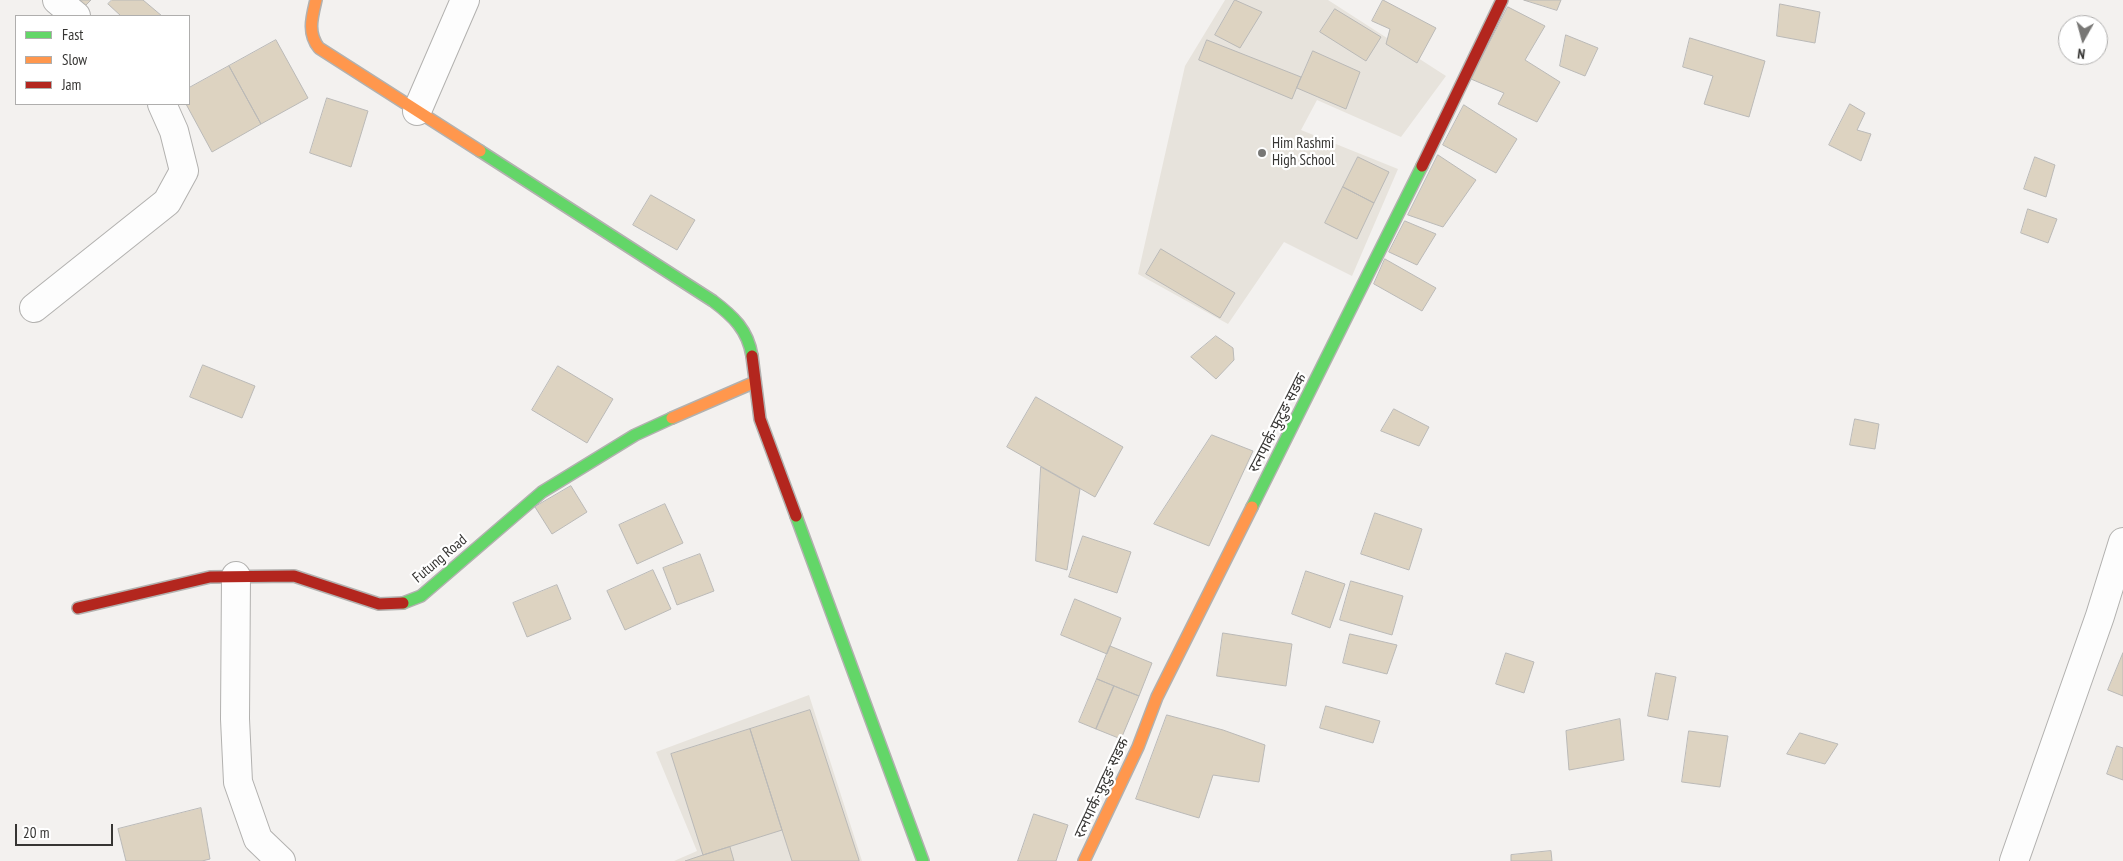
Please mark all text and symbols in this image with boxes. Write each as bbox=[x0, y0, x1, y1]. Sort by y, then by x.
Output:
legend bbox=[15, 15, 190, 105]
north arrow bbox=[2058, 15, 2108, 65]
text: Fast bbox=[62, 25, 83, 44]
text: N bbox=[2076, 45, 2086, 63]
text: Slow bbox=[62, 50, 87, 69]
text: Jam bbox=[62, 75, 81, 94]
place label: Him Rashmi High School bbox=[1272, 135, 1334, 170]
marker: Him Rashmi High School bbox=[1256, 147, 1268, 159]
street label: रत्नपार्क-फुटुङ सडक bbox=[1245, 370, 1311, 476]
street label: Futung Road bbox=[409, 531, 471, 587]
street label: रत्नपार्क-फुटुङ सडक bbox=[1071, 735, 1133, 841]
scale bar bbox=[18, 814, 115, 846]
text: 20 m bbox=[23, 823, 49, 842]

